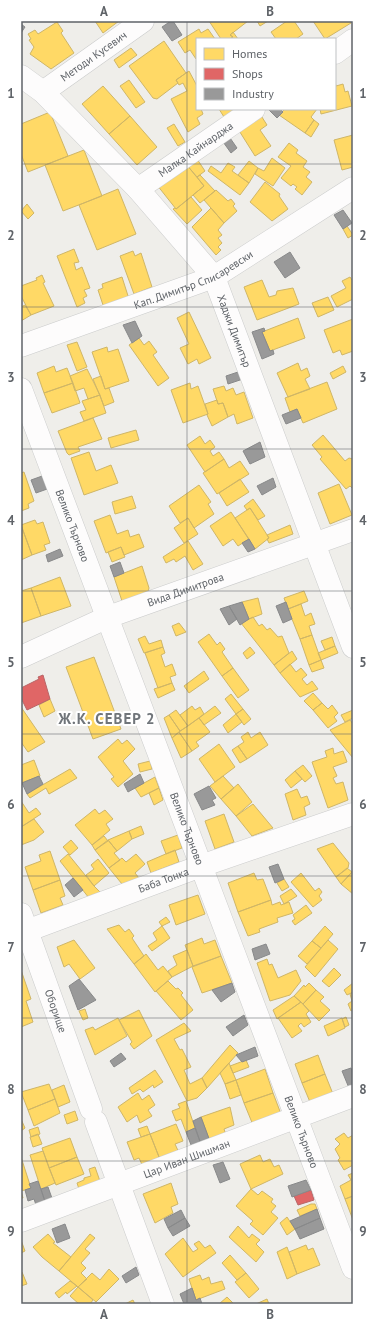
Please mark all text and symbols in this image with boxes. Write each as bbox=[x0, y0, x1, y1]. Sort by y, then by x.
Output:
text: A bbox=[100, 3, 108, 20]
text: B bbox=[266, 3, 274, 20]
street label: Методи Кусевич bbox=[58, 28, 130, 84]
legend bbox=[196, 38, 336, 110]
text: Homes bbox=[232, 46, 267, 61]
text: Shops bbox=[232, 66, 263, 81]
text: 1 bbox=[7, 85, 15, 102]
text: 1 bbox=[359, 85, 367, 102]
text: Industry bbox=[232, 86, 274, 101]
street label: Малка Кайнарджа bbox=[156, 119, 236, 180]
text: 2 bbox=[7, 227, 15, 244]
text: 2 bbox=[359, 227, 367, 244]
street label: Кап. Димитър Списаревски bbox=[132, 247, 256, 312]
street label: Хаджи Димитър bbox=[214, 293, 254, 369]
text: 3 bbox=[7, 369, 15, 386]
text: 3 bbox=[359, 369, 367, 386]
street label: Велико Търново bbox=[53, 487, 93, 564]
text: 4 bbox=[7, 512, 15, 529]
text: 4 bbox=[359, 512, 367, 529]
street label: Вида Димитрова bbox=[145, 569, 226, 609]
text: 5 bbox=[7, 654, 15, 671]
text: 5 bbox=[359, 654, 367, 671]
district label: Ж.К. СЕВЕР 2 bbox=[57, 709, 156, 728]
street label: Велико Търново bbox=[167, 790, 207, 867]
text: 6 bbox=[7, 796, 15, 813]
text: 6 bbox=[359, 796, 367, 813]
street label: Баба Тонка bbox=[136, 864, 191, 896]
text: 7 bbox=[7, 939, 15, 956]
text: 7 bbox=[359, 939, 367, 956]
street label: Оборище bbox=[42, 987, 70, 1035]
text: 8 bbox=[7, 1081, 15, 1098]
text: 8 bbox=[359, 1081, 367, 1098]
street label: Велико Търново bbox=[281, 1094, 322, 1170]
street label: Цар Иван Шишман bbox=[141, 1136, 232, 1181]
text: 9 bbox=[7, 1223, 15, 1240]
text: 9 bbox=[359, 1223, 367, 1240]
text: A bbox=[100, 1306, 108, 1323]
text: B bbox=[266, 1306, 274, 1323]

